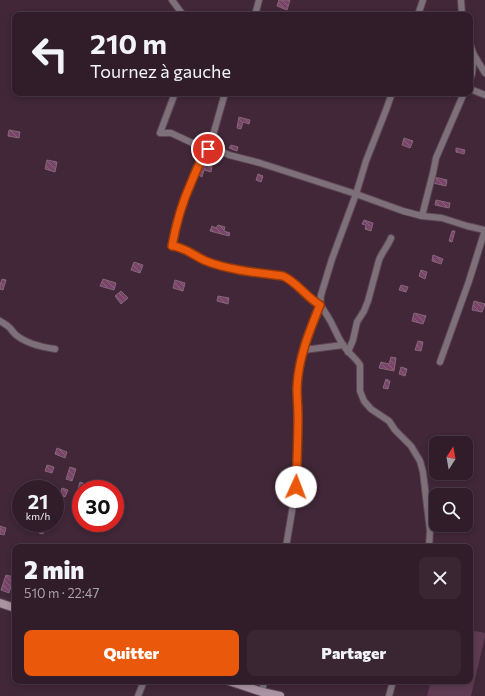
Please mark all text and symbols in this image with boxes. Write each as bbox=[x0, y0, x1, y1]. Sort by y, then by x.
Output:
text: 210 m bbox=[90, 26, 167, 60]
icon: left bbox=[24, 28, 76, 80]
text: Tournez à gauche bbox=[90, 60, 231, 82]
pin bbox=[191, 132, 225, 166]
icon: arrive bbox=[197, 138, 219, 160]
north arrow bbox=[429, 436, 473, 480]
map controls bbox=[429, 436, 473, 532]
position arrow bbox=[275, 466, 317, 508]
speed limit sign: 30 bbox=[72, 480, 124, 532]
button: search bbox=[429, 488, 473, 532]
text: 21 bbox=[28, 489, 48, 513]
text: km/h bbox=[26, 510, 50, 522]
text: 2 min bbox=[24, 555, 84, 584]
button: close bbox=[419, 557, 461, 599]
text: 510 m · 22:47 bbox=[24, 585, 99, 601]
button: Quitter bbox=[24, 630, 239, 676]
button: Partager bbox=[247, 630, 461, 676]

